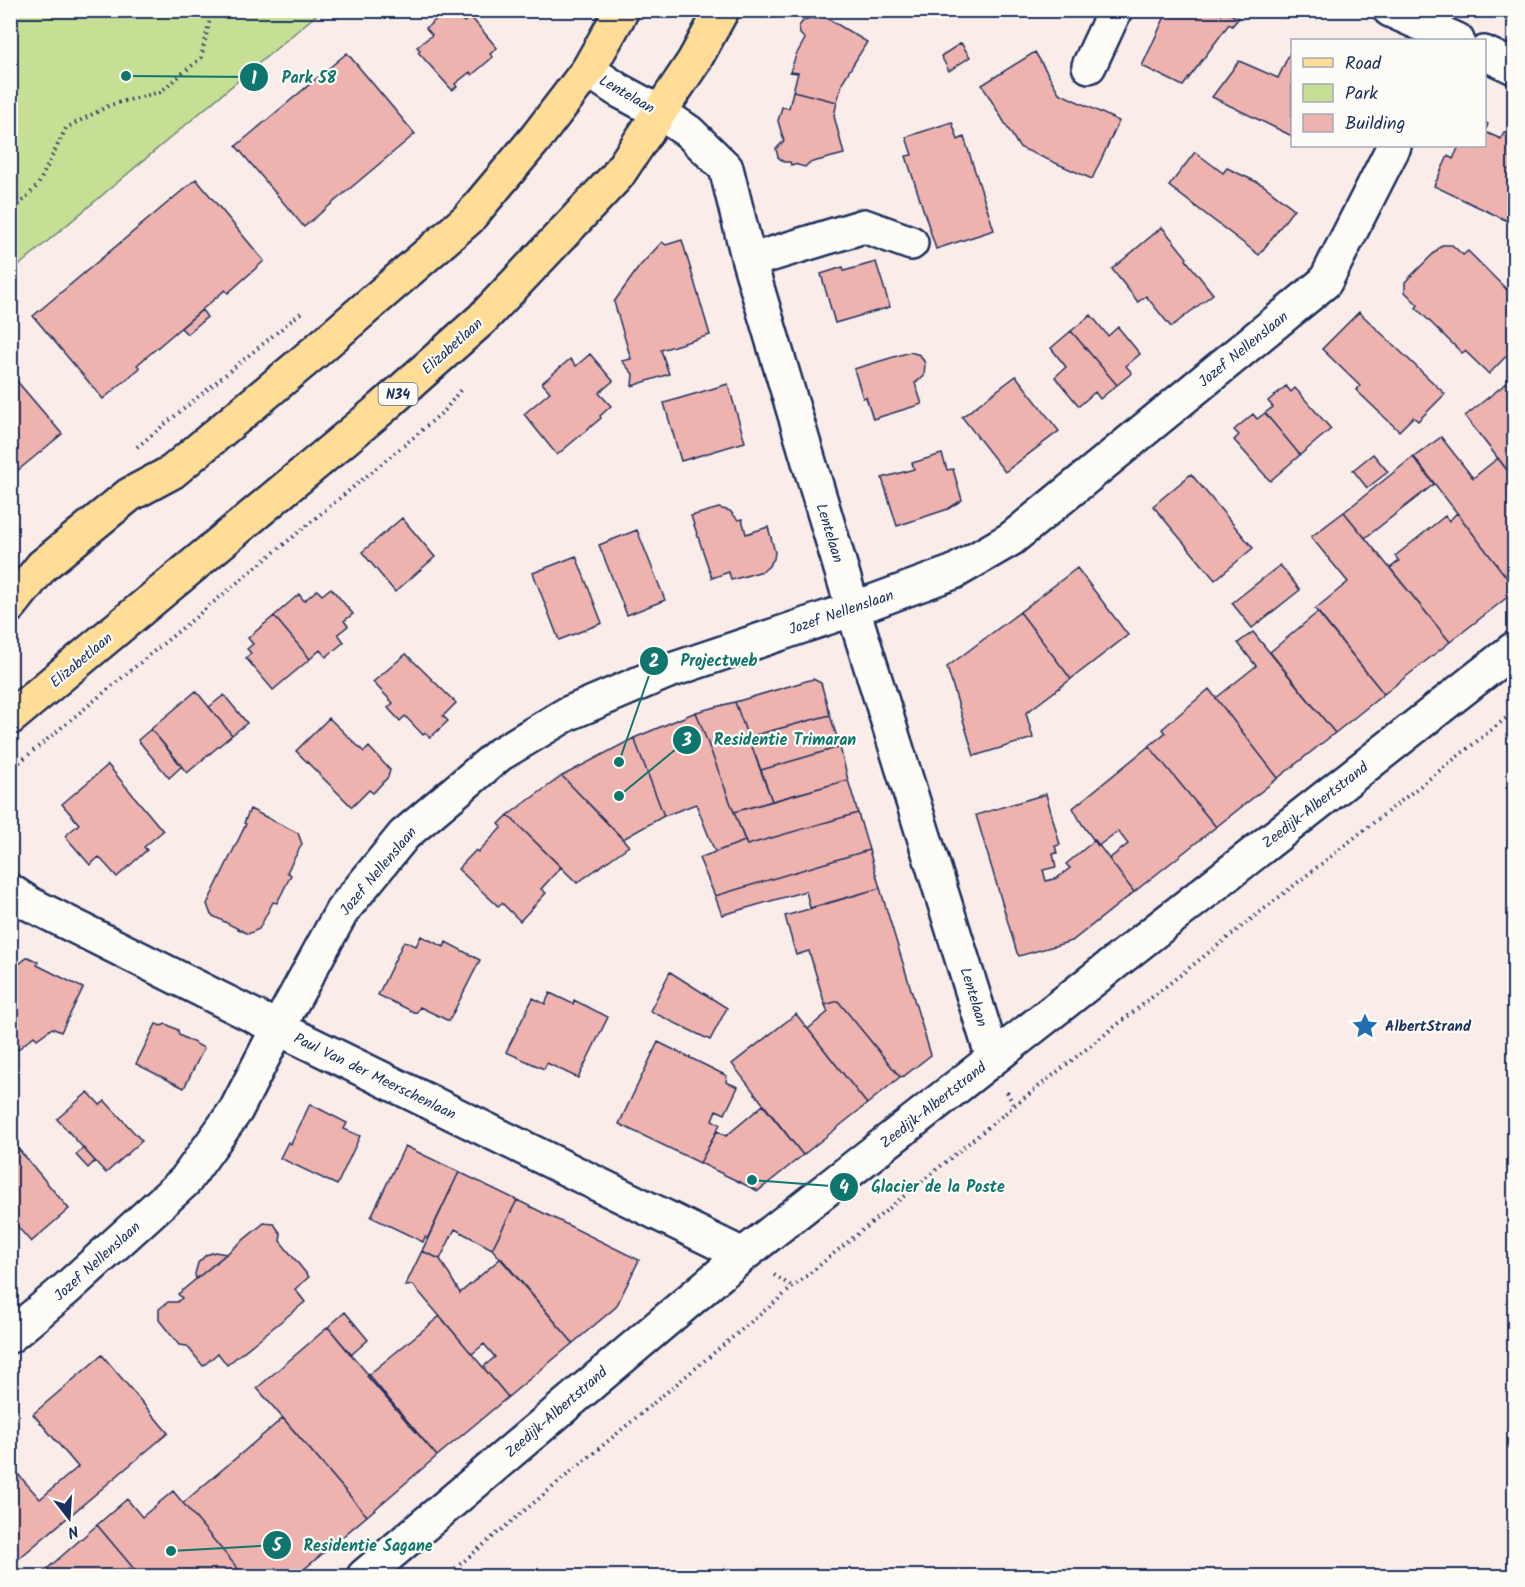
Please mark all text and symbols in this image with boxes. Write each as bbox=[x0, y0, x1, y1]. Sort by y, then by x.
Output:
legend bbox=[1291, 39, 1486, 147]
text: Road bbox=[1345, 50, 1382, 79]
callout: Park 58 bbox=[239, 60, 348, 94]
text: 1 bbox=[251, 65, 257, 94]
text: Park 58 bbox=[282, 66, 337, 91]
street label: Lentelaan bbox=[594, 69, 659, 121]
text: Park bbox=[1345, 80, 1378, 109]
text: Building bbox=[1345, 110, 1405, 139]
street label: Jozef Nellenslaan bbox=[1193, 306, 1294, 394]
street label: Elizabetlaan bbox=[416, 312, 489, 381]
road number: N34 bbox=[378, 383, 418, 405]
street label: Lentelaan bbox=[809, 501, 849, 566]
street label: Jozef Nellenslaan bbox=[785, 584, 897, 642]
street label: Elizabetlaan bbox=[45, 627, 118, 694]
callout: Projectweb bbox=[639, 644, 770, 678]
text: 2 bbox=[649, 648, 659, 677]
text: Projectweb bbox=[680, 649, 758, 674]
callout: Residentie Trimaran bbox=[672, 723, 869, 757]
text: 3 bbox=[681, 727, 692, 756]
text: Residentie Trimaran bbox=[714, 728, 856, 753]
street label: Zeedijk-Albertstrand bbox=[1257, 756, 1374, 855]
street label: Jozef Nellenslaan bbox=[334, 822, 423, 921]
street label: Lentelaan bbox=[953, 965, 993, 1030]
place icon: AlbertStrand bbox=[1350, 1011, 1380, 1041]
place label: AlbertStrand bbox=[1385, 1015, 1472, 1039]
street label: Paul Van der Meerschenlaan bbox=[289, 1027, 460, 1127]
street label: Zeedijk-Albertstrand bbox=[875, 1056, 992, 1155]
callout: Glacier de la Poste bbox=[829, 1170, 1017, 1204]
text: 4 bbox=[839, 1174, 849, 1203]
text: Glacier de la Poste bbox=[871, 1175, 1005, 1200]
street label: Jozef Nellenslaan bbox=[49, 1216, 147, 1307]
street label: Zeedijk-Albertstrand bbox=[500, 1361, 614, 1464]
north arrow bbox=[39, 1488, 99, 1548]
text: N bbox=[64, 1517, 81, 1544]
callout: Residentie Sagane bbox=[262, 1528, 445, 1562]
text: 5 bbox=[271, 1532, 283, 1561]
text: Residentie Sagane bbox=[303, 1534, 433, 1559]

